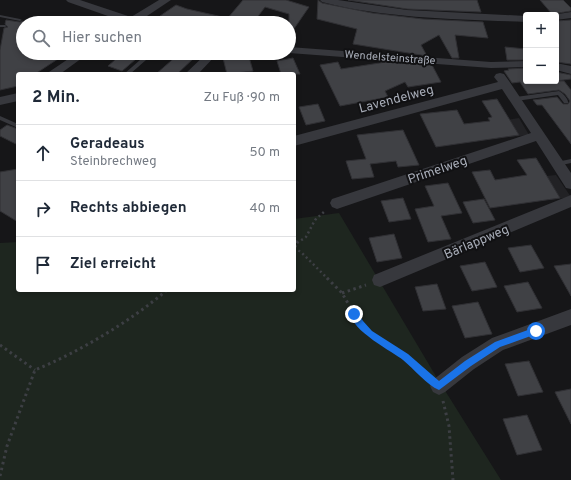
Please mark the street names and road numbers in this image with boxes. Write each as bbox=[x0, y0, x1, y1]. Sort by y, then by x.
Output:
street label: Wendelsteinstraße bbox=[344, 48, 436, 68]
street label: Lavendelweg bbox=[357, 82, 436, 118]
street label: Primelweg bbox=[406, 153, 469, 189]
street label: Bärlappweg bbox=[442, 222, 512, 264]

